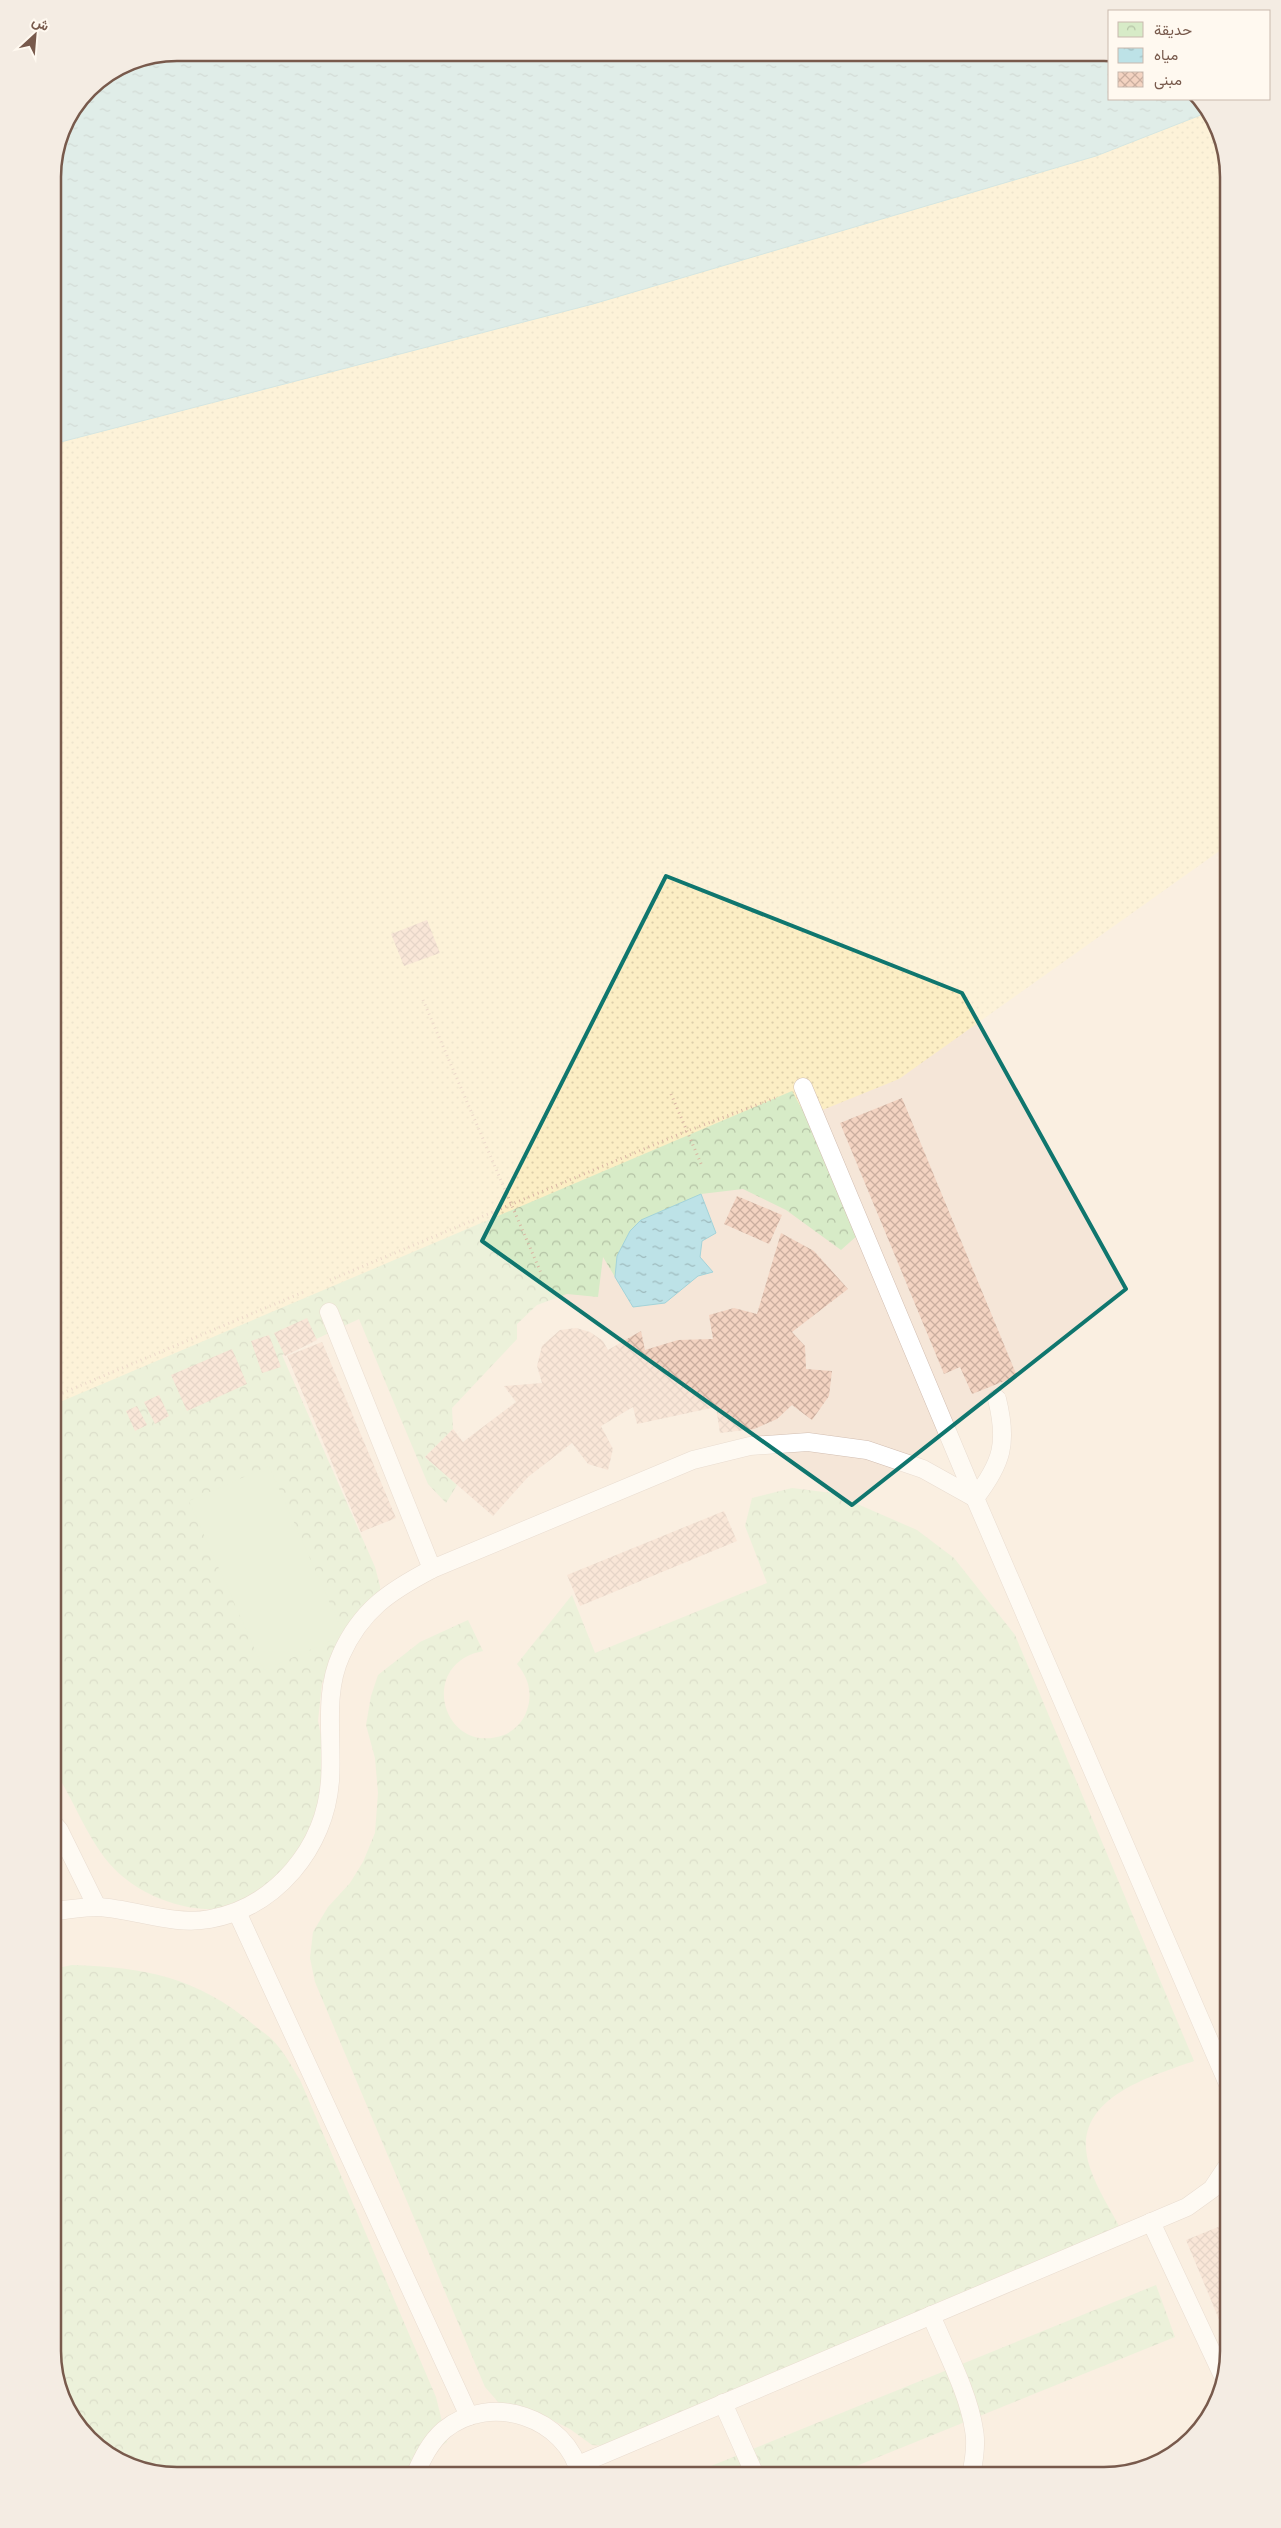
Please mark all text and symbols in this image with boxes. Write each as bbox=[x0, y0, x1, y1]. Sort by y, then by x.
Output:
north arrow bbox=[10, 10, 60, 60]
legend bbox=[1108, 10, 1271, 100]
text: ش bbox=[29, 12, 52, 35]
text: حديقة bbox=[1154, 20, 1192, 39]
text: مياه bbox=[1154, 45, 1178, 64]
text: مبنى bbox=[1154, 70, 1182, 90]

